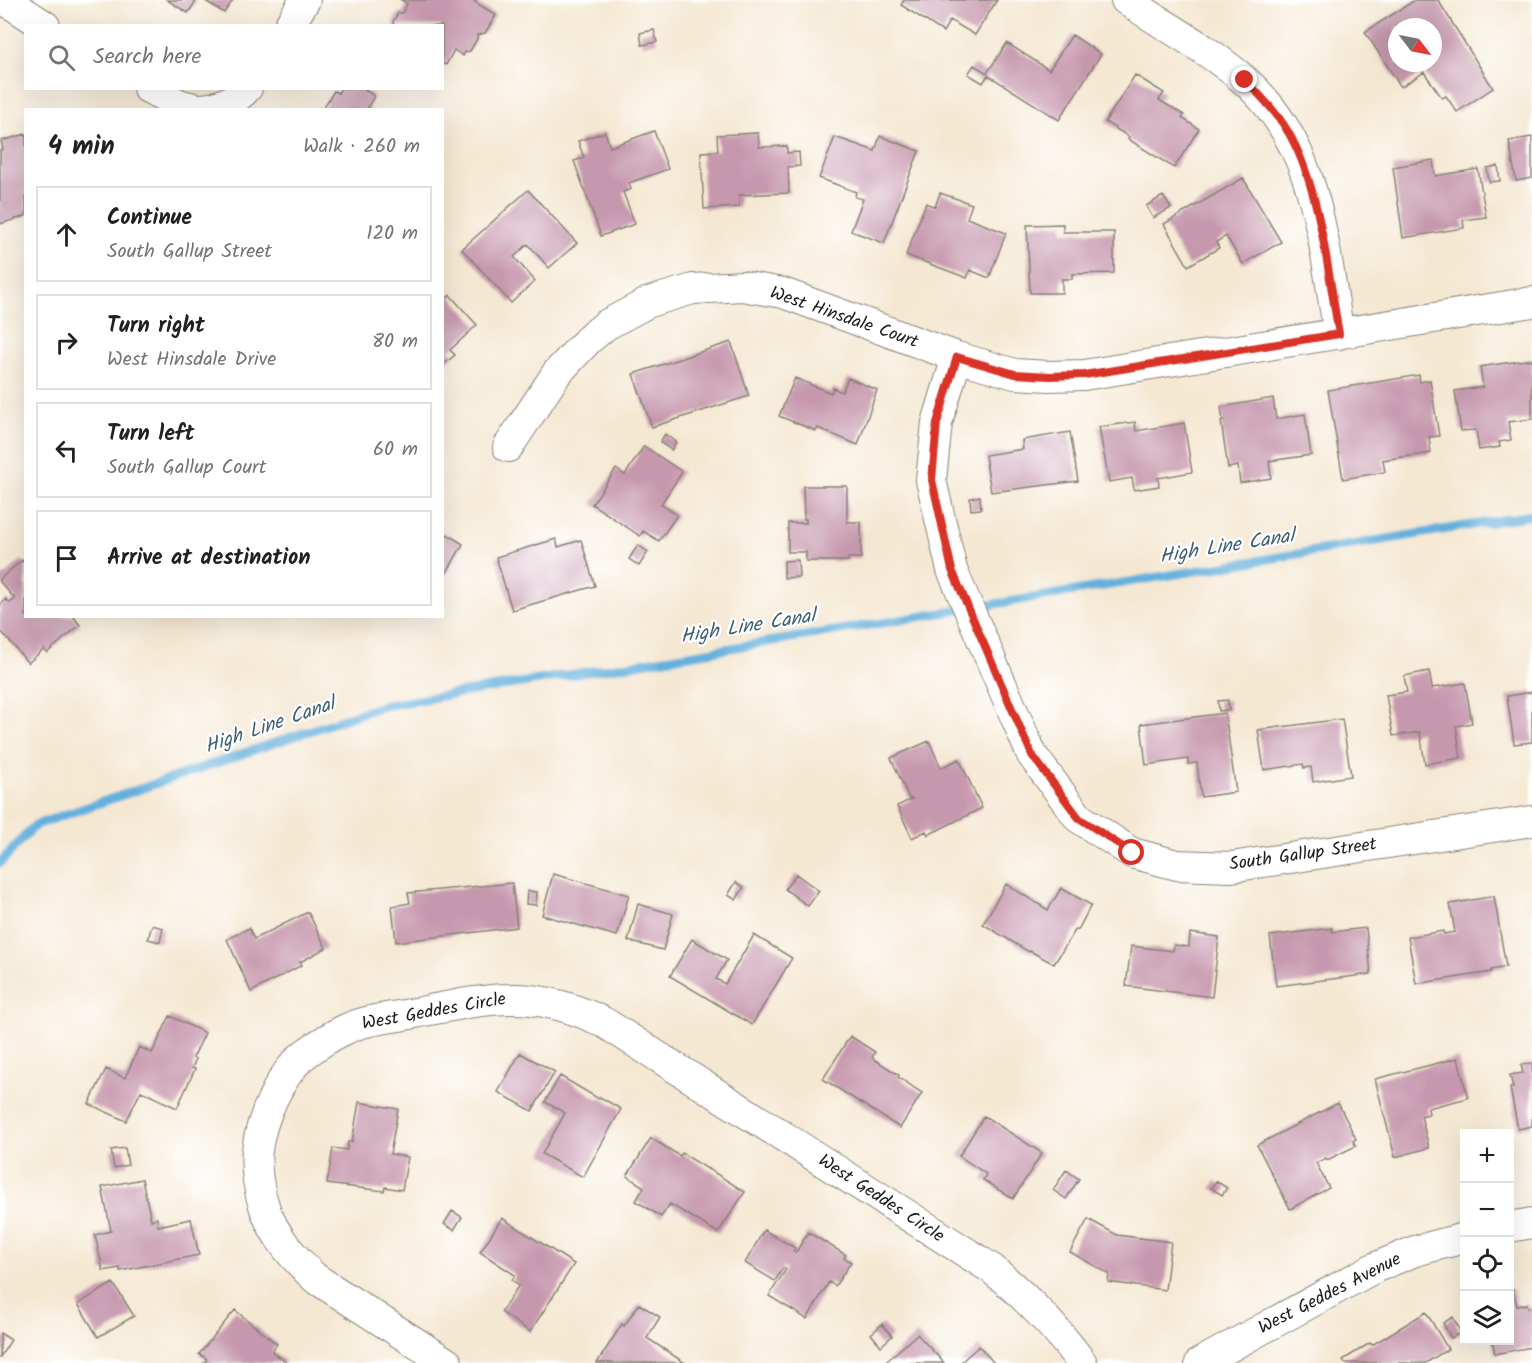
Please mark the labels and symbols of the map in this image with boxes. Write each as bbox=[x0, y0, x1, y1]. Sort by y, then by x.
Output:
north arrow bbox=[1388, 18, 1442, 72]
route end bbox=[1231, 66, 1257, 92]
street label: West Hinsdale Court bbox=[766, 279, 923, 357]
water label: High Line Canal bbox=[1157, 520, 1301, 573]
water label: High Line Canal bbox=[678, 600, 822, 653]
water label: High Line Canal bbox=[200, 687, 343, 763]
street label: South Gallup Street bbox=[1227, 830, 1380, 880]
route start bbox=[1118, 839, 1144, 865]
street label: West Geddes Circle bbox=[360, 985, 508, 1039]
street label: West Geddes Circle bbox=[812, 1147, 950, 1251]
street label: West Geddes Avenue bbox=[1253, 1245, 1407, 1343]

